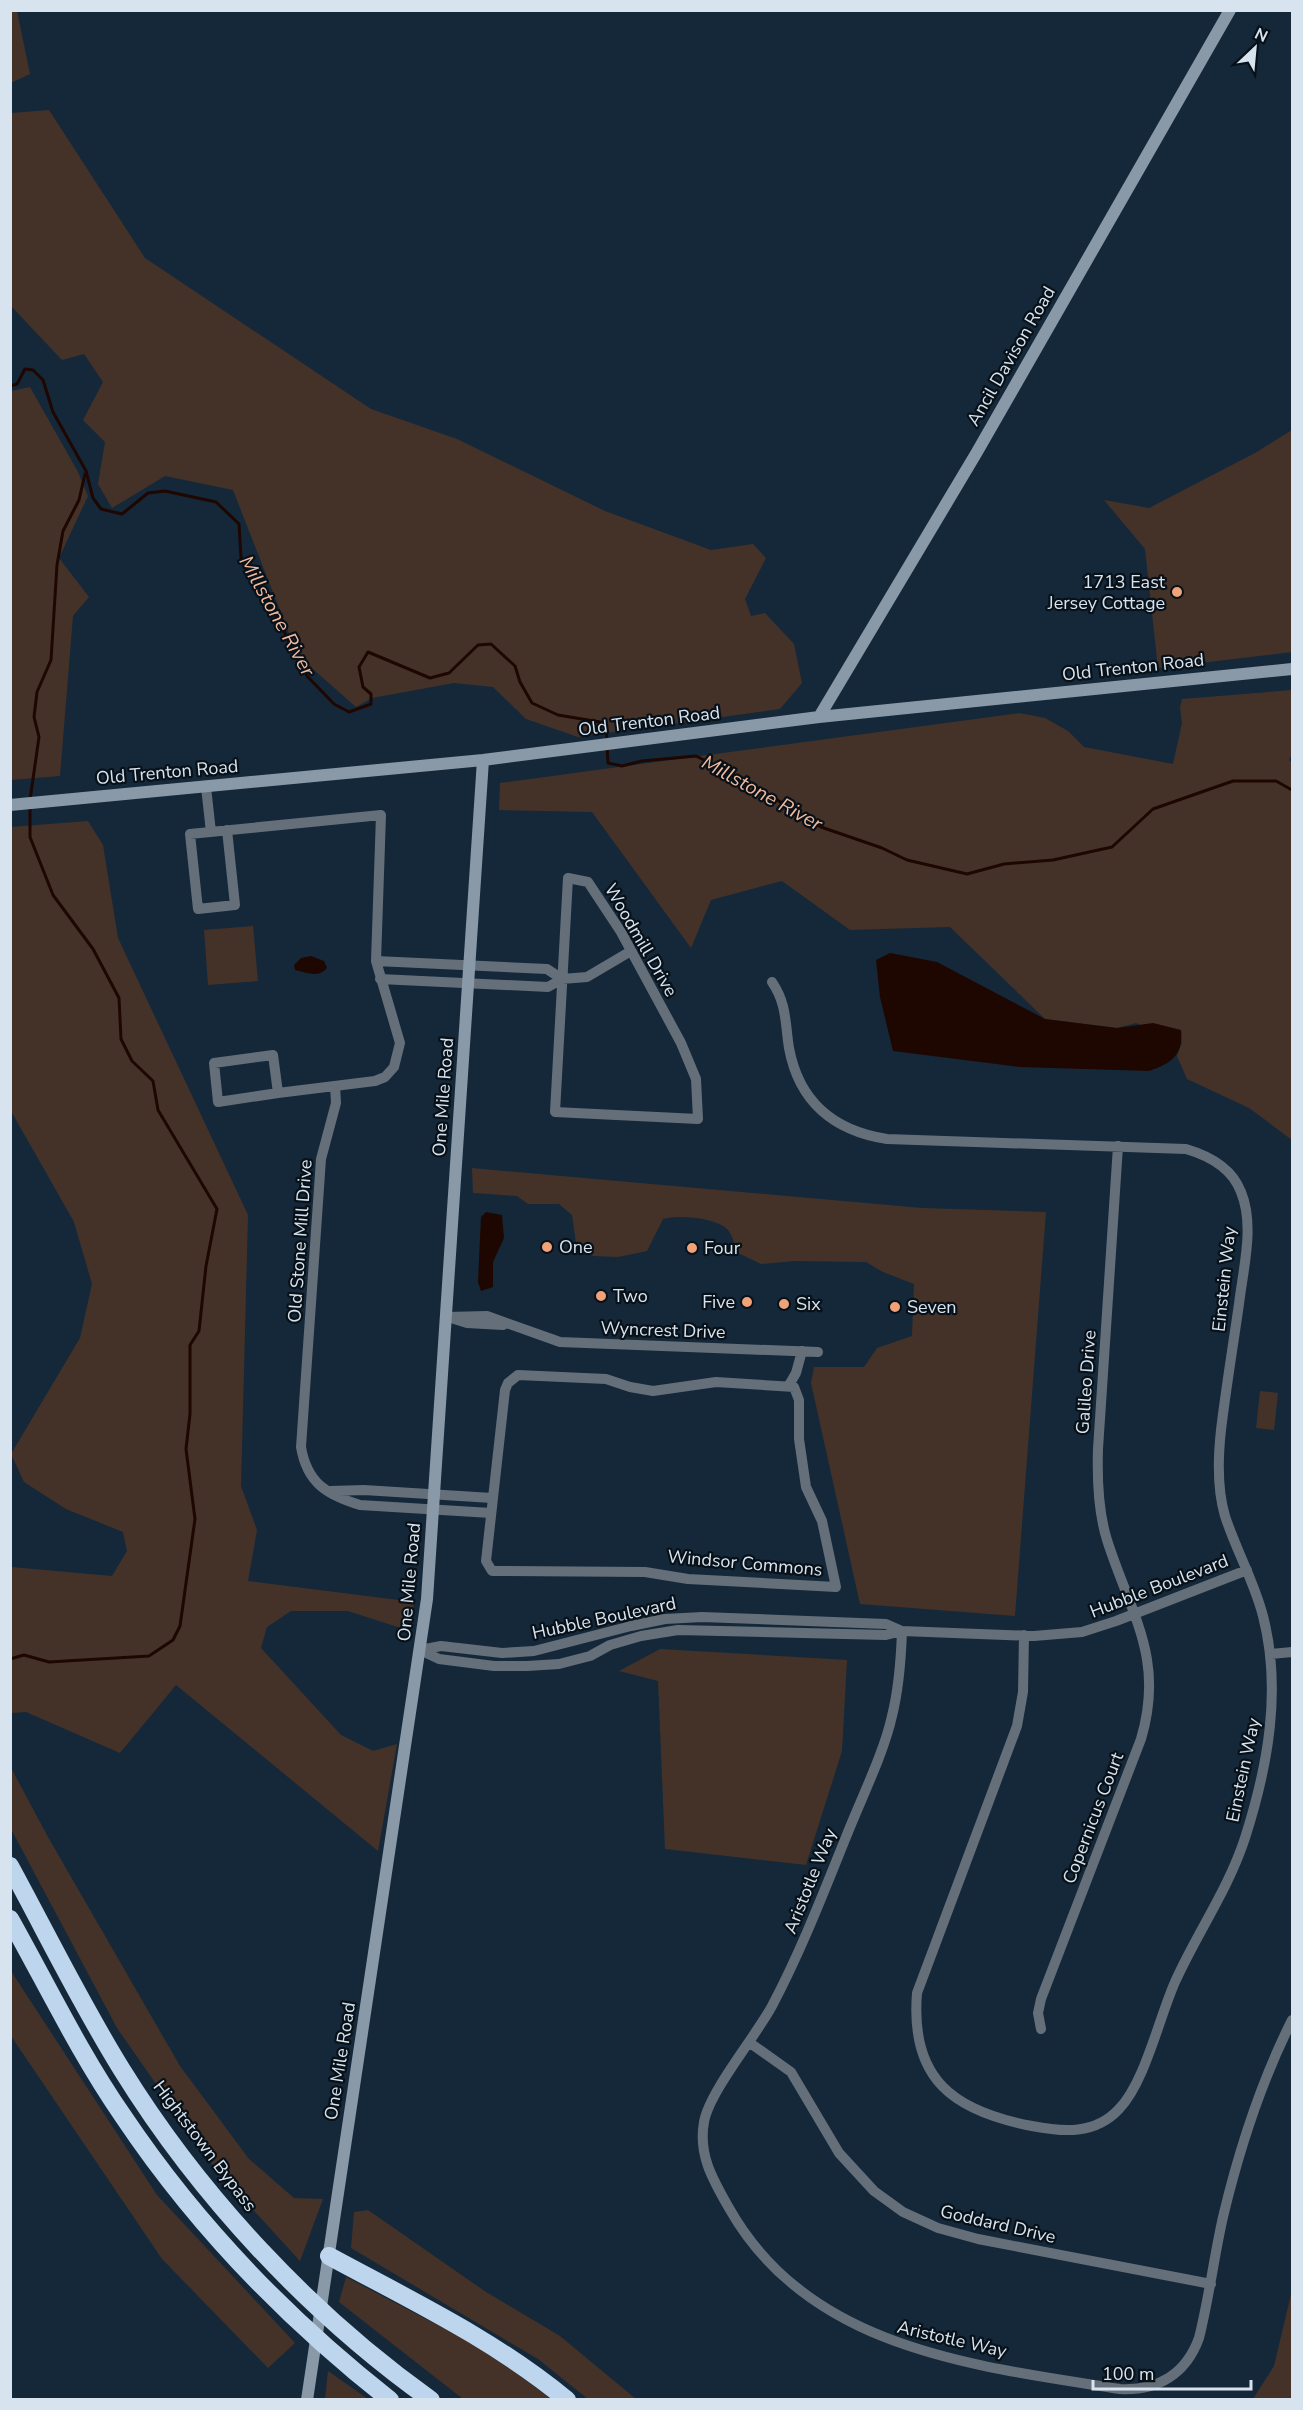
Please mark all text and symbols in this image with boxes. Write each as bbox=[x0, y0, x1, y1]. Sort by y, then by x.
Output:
north arrow bbox=[1225, 18, 1285, 78]
text: N bbox=[1251, 23, 1271, 48]
street label: Ancil Davison Road bbox=[961, 282, 1061, 430]
water label: Millstone River bbox=[233, 551, 322, 682]
place label: 1713 East Jersey Cottage bbox=[1047, 570, 1166, 615]
marker: 1713 East Jersey Cottage bbox=[1170, 585, 1184, 599]
street label: Old Trenton Road bbox=[1061, 648, 1205, 686]
street label: Old Trenton Road bbox=[577, 700, 721, 742]
water label: Millstone River bbox=[697, 749, 828, 838]
street label: Old Trenton Road bbox=[95, 754, 239, 790]
street label: Woodmill Drive bbox=[599, 879, 683, 1001]
street label: One Mile Road bbox=[427, 1037, 459, 1157]
street label: Old Stone Mill Drive bbox=[282, 1159, 318, 1323]
street label: Einstein Way bbox=[1207, 1224, 1242, 1333]
place label: One bbox=[559, 1235, 593, 1259]
place label: Four bbox=[704, 1236, 741, 1260]
marker: One bbox=[540, 1240, 554, 1254]
marker: Four bbox=[685, 1241, 699, 1255]
place label: Two bbox=[613, 1284, 648, 1308]
marker: Two bbox=[594, 1289, 608, 1303]
place label: Five bbox=[702, 1290, 735, 1314]
place label: Six bbox=[796, 1292, 821, 1316]
marker: Five bbox=[740, 1295, 754, 1309]
place label: Seven bbox=[907, 1295, 956, 1319]
marker: Six bbox=[777, 1297, 791, 1311]
marker: Seven bbox=[888, 1300, 902, 1314]
street label: Wyncrest Drive bbox=[600, 1316, 726, 1344]
street label: Galileo Drive bbox=[1070, 1329, 1102, 1435]
street label: One Mile Road bbox=[392, 1522, 426, 1642]
street label: Windsor Commons bbox=[666, 1544, 824, 1582]
street label: Hubble Boulevard bbox=[1086, 1549, 1232, 1623]
street label: Hubble Boulevard bbox=[530, 1591, 678, 1645]
street label: Einstein Way bbox=[1220, 1715, 1266, 1824]
street label: Copernicus Court bbox=[1057, 1748, 1129, 1887]
street label: Aristotle Way bbox=[778, 1824, 842, 1937]
street label: One Mile Road bbox=[319, 2000, 361, 2122]
street label: Hightstown Bypass bbox=[148, 2076, 262, 2216]
street label: Goddard Drive bbox=[938, 2199, 1058, 2249]
street label: Aristotle Way bbox=[895, 2315, 1010, 2363]
scale bar bbox=[1093, 2353, 1250, 2391]
text: 100 m bbox=[1102, 2362, 1154, 2386]

